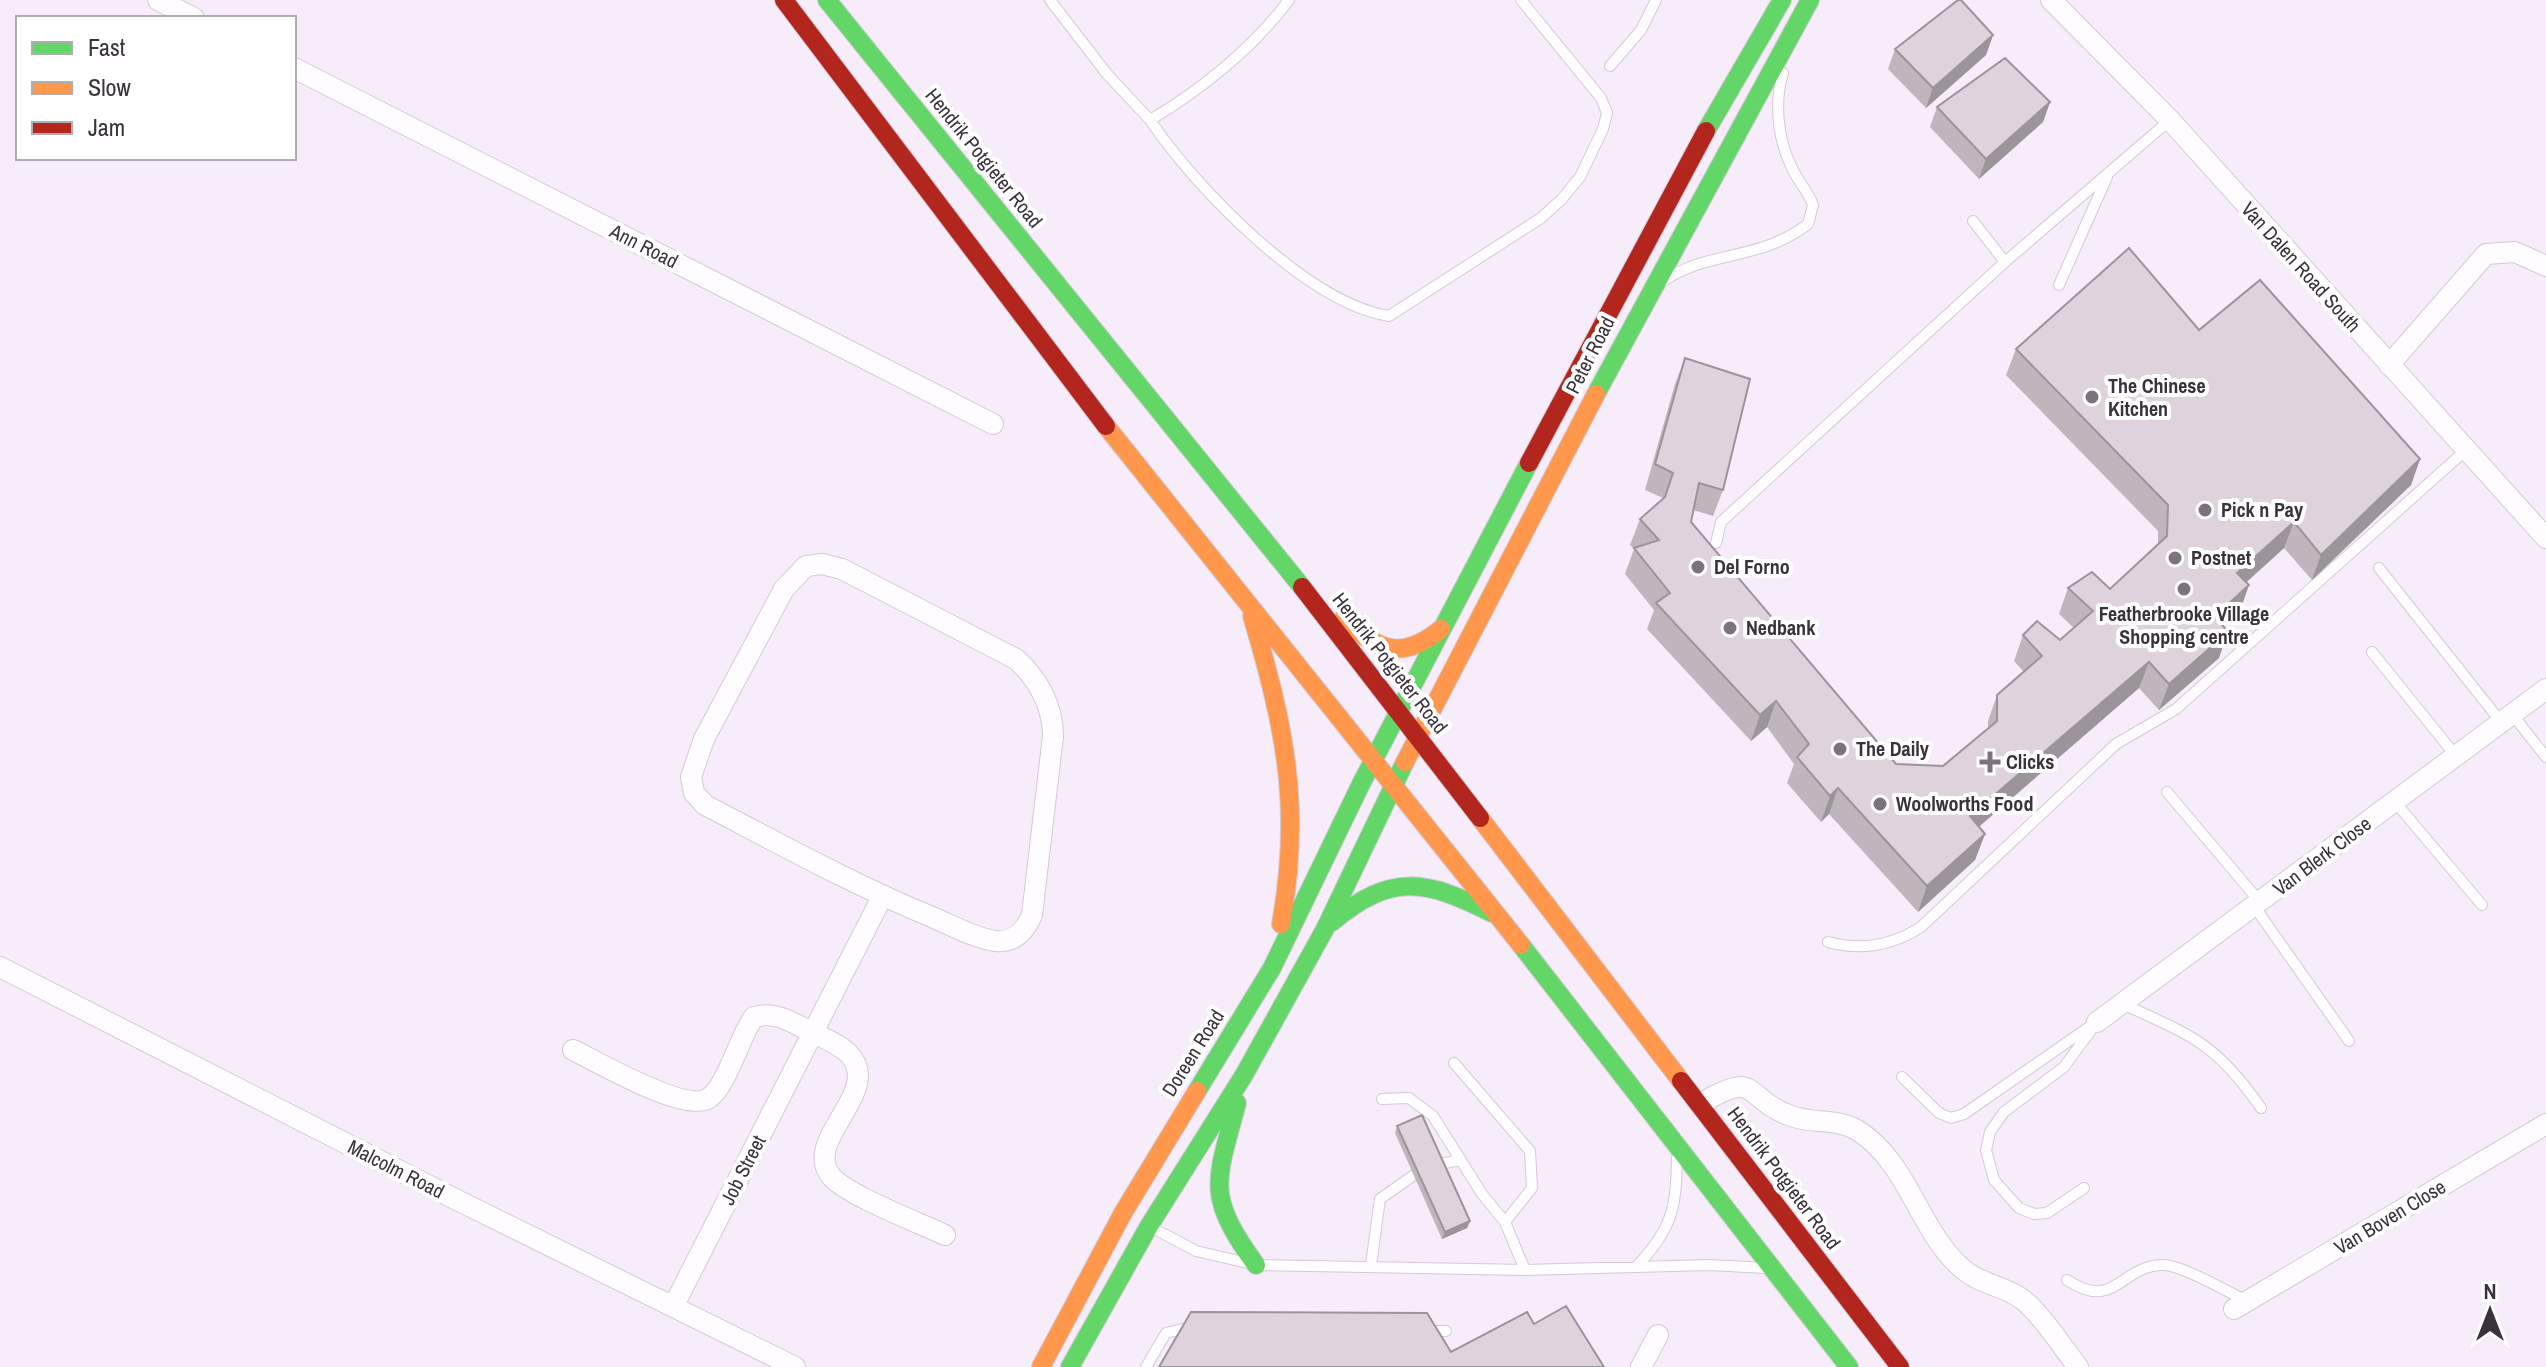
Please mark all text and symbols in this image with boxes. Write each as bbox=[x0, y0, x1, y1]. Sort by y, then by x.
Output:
legend bbox=[16, 16, 296, 160]
text: Fast bbox=[88, 31, 126, 63]
text: Slow bbox=[88, 71, 131, 103]
street label: Hendrik Potgieter Road bbox=[920, 82, 1049, 233]
text: Jam bbox=[88, 111, 125, 143]
street label: Van Dalen Road South bbox=[2236, 196, 2367, 338]
street label: Ann Road bbox=[605, 217, 683, 274]
street label: Peter Road bbox=[1559, 312, 1620, 398]
place label: The Chinese Kitchen bbox=[2108, 372, 2206, 422]
marker: The Chinese Kitchen bbox=[2083, 388, 2101, 406]
place label: Pick n Pay bbox=[2221, 496, 2304, 523]
marker: Pick n Pay bbox=[2196, 501, 2214, 519]
place label: Postnet bbox=[2191, 544, 2252, 571]
marker: Postnet bbox=[2166, 549, 2184, 567]
place label: Del Forno bbox=[1714, 553, 1790, 580]
marker: Del Forno bbox=[1689, 558, 1707, 576]
marker: Featherbrooke Village Shopping centre bbox=[2175, 580, 2193, 598]
street label: Hendrik Potgieter Road bbox=[1327, 586, 1454, 739]
place label: Featherbrooke Village Shopping centre bbox=[2099, 600, 2269, 650]
place label: Nedbank bbox=[1746, 614, 1816, 641]
marker: Nedbank bbox=[1721, 619, 1739, 637]
place label: The Daily bbox=[1856, 735, 1930, 762]
marker: The Daily bbox=[1831, 740, 1849, 758]
place label: Clicks bbox=[2006, 748, 2054, 775]
marker: Clicks bbox=[1981, 753, 1999, 771]
place label: Woolworths Food bbox=[1896, 790, 2033, 817]
marker: Woolworths Food bbox=[1871, 795, 1889, 813]
street label: Van Blerk Close bbox=[2267, 810, 2376, 901]
street label: Doreen Road bbox=[1155, 1004, 1230, 1101]
street label: Hendrik Potgieter Road bbox=[1722, 1101, 1847, 1255]
street label: Job Street bbox=[714, 1130, 772, 1209]
street label: Malcolm Road bbox=[343, 1133, 449, 1204]
street label: Van Boven Close bbox=[2329, 1173, 2450, 1260]
north arrow bbox=[2450, 1271, 2530, 1351]
text: N bbox=[2483, 1276, 2497, 1306]

